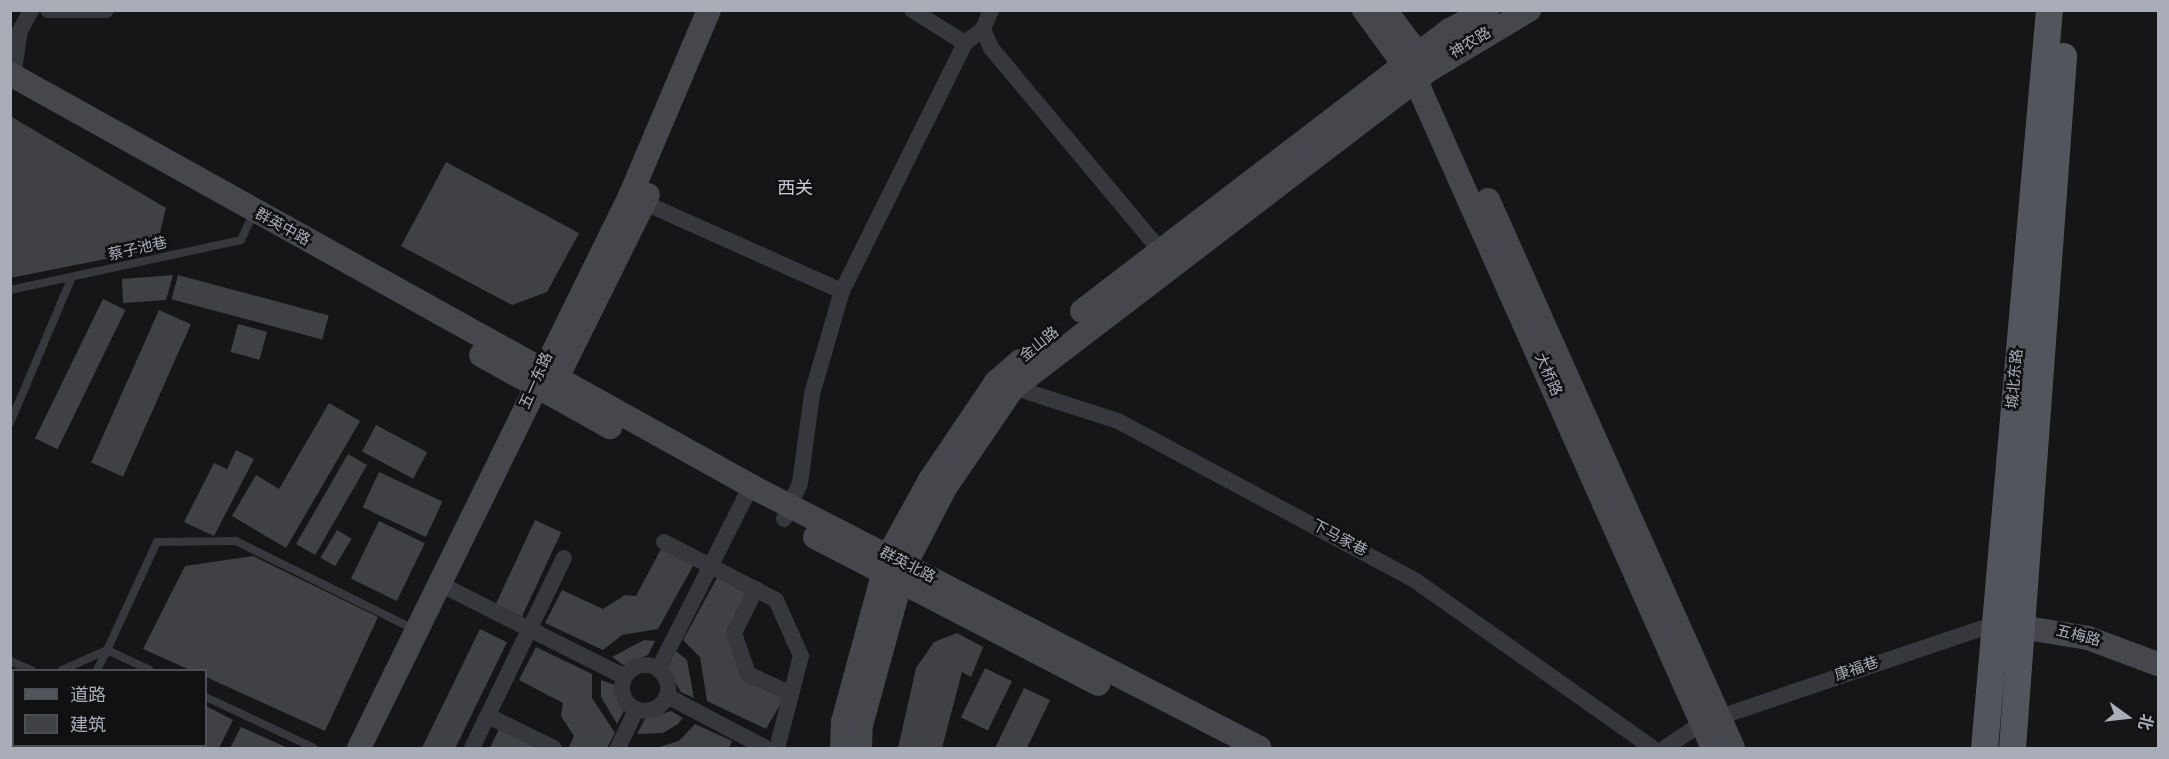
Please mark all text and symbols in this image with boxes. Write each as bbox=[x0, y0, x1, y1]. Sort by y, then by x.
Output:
street label: 神农路 bbox=[1447, 25, 1495, 63]
district label: 西关 bbox=[777, 179, 813, 201]
street label: 群英中路 bbox=[251, 206, 313, 250]
street label: 蔡子池巷 bbox=[107, 234, 169, 266]
street label: 金山路 bbox=[1017, 324, 1063, 366]
street label: 城北东路 bbox=[2004, 348, 2028, 410]
street label: 五一东路 bbox=[517, 350, 557, 412]
street label: 大桥路 bbox=[1530, 351, 1564, 399]
street label: 下马家巷 bbox=[1308, 517, 1370, 561]
street label: 群英北路 bbox=[876, 544, 938, 588]
street label: 五梅路 bbox=[2054, 623, 2102, 651]
street label: 康福巷 bbox=[1833, 654, 1881, 686]
legend bbox=[12, 669, 207, 747]
text: 道路 bbox=[70, 685, 106, 708]
north arrow bbox=[2097, 687, 2157, 747]
text: 北 bbox=[2133, 711, 2156, 732]
text: 建筑 bbox=[70, 715, 106, 738]

